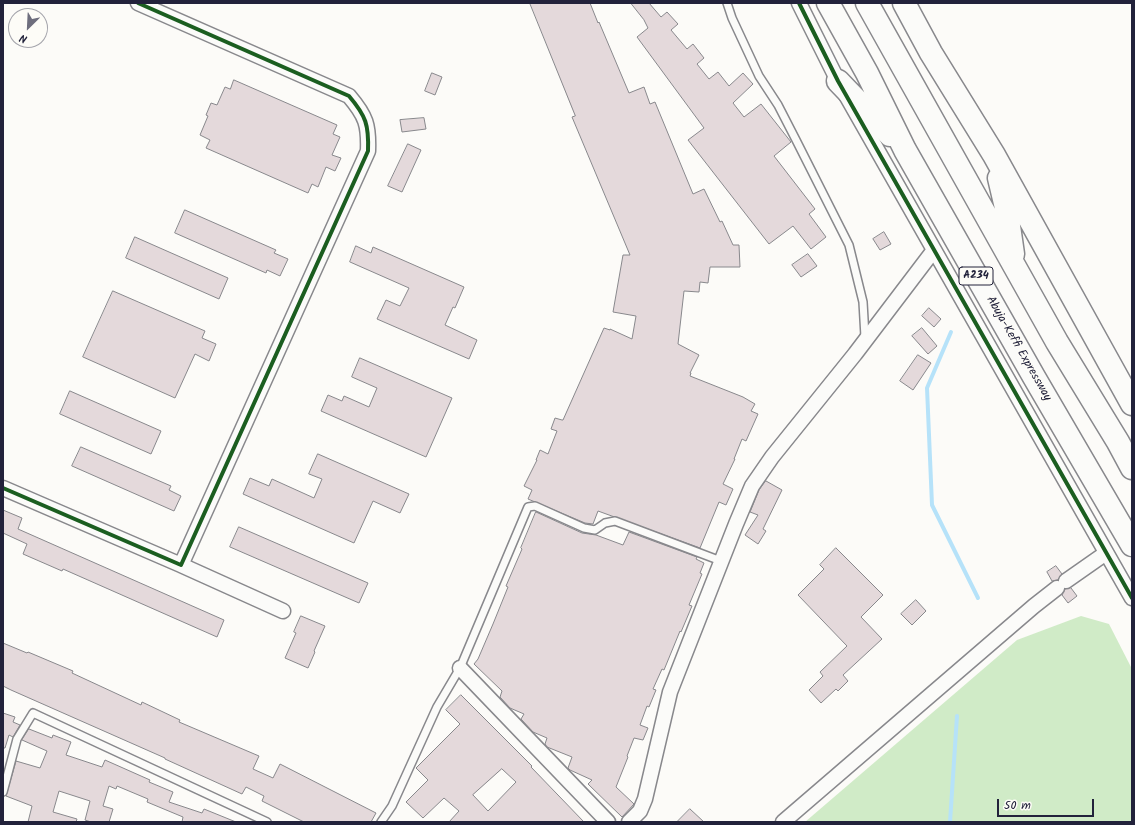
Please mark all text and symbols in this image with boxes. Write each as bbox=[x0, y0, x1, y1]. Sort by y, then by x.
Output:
north arrow bbox=[8, 8, 48, 48]
text: N bbox=[17, 28, 30, 48]
road number: A234 bbox=[959, 267, 993, 285]
street label: Abuja-Keffi Expressway bbox=[982, 294, 1054, 404]
scale bar bbox=[999, 791, 1096, 817]
text: 50 m bbox=[1004, 796, 1031, 815]

